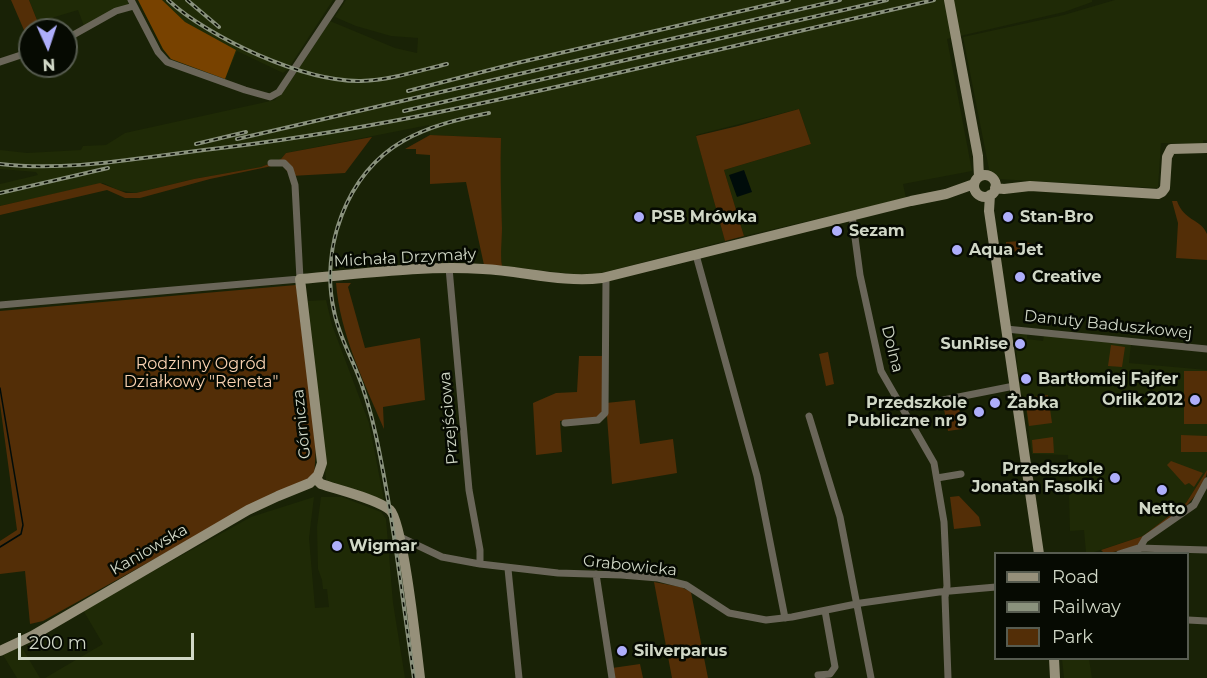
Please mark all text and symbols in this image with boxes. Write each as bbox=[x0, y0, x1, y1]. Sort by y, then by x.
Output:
north arrow bbox=[18, 18, 78, 78]
text: N bbox=[42, 55, 56, 74]
place label: PSB Mrówka bbox=[651, 207, 757, 227]
place label: Stan-Bro bbox=[1020, 207, 1093, 227]
marker: PSB Mrówka bbox=[632, 210, 646, 224]
marker: Stan-Bro bbox=[1001, 210, 1015, 224]
place label: Sezam bbox=[849, 221, 905, 241]
marker: Sezam bbox=[830, 224, 844, 238]
place label: Aqua Jet bbox=[969, 240, 1043, 260]
marker: Aqua Jet bbox=[950, 243, 964, 257]
street label: Michała Drzymały bbox=[333, 245, 477, 271]
place label: Creative bbox=[1032, 267, 1101, 287]
marker: Creative bbox=[1013, 270, 1027, 284]
street label: Danuty Baduszkowej bbox=[1023, 307, 1193, 343]
street label: Dolna bbox=[877, 323, 907, 375]
place label: SunRise bbox=[941, 334, 1008, 354]
marker: SunRise bbox=[1013, 337, 1027, 351]
park label: Rodzinny Ogród Działkowy "Reneta" bbox=[124, 354, 278, 392]
place label: Bartłomiej Fajfer bbox=[1038, 369, 1178, 389]
street label: Przejściowa bbox=[435, 371, 463, 465]
marker: Bartłomiej Fajfer bbox=[1019, 372, 1033, 386]
street label: Górnicza bbox=[289, 388, 315, 460]
place label: Orlik 2012 bbox=[1102, 390, 1183, 410]
place label: Przedszkole Publiczne nr 9 bbox=[847, 393, 967, 431]
place label: Żabka bbox=[1007, 393, 1059, 413]
marker: Orlik 2012 bbox=[1188, 393, 1202, 407]
marker: Żabka bbox=[988, 396, 1002, 410]
marker: Przedszkole Publiczne nr 9 bbox=[972, 405, 986, 419]
place label: Przedszkole Jonatan Fasolki bbox=[972, 459, 1103, 497]
marker: Przedszkole Jonatan Fasolki bbox=[1108, 471, 1122, 485]
marker: Netto bbox=[1155, 483, 1169, 497]
place label: Netto bbox=[1139, 499, 1185, 519]
street label: Kaniowska bbox=[107, 520, 191, 580]
place label: Wigmar bbox=[349, 536, 417, 556]
marker: Wigmar bbox=[330, 539, 344, 553]
street label: Grabowicka bbox=[582, 552, 678, 580]
legend bbox=[994, 552, 1189, 660]
text: Road bbox=[1052, 566, 1099, 588]
text: Railway bbox=[1052, 596, 1121, 618]
scale bar bbox=[21, 621, 196, 659]
text: Park bbox=[1052, 626, 1093, 648]
text: 200 m bbox=[29, 632, 87, 654]
place label: Silverparus bbox=[634, 641, 727, 661]
marker: Silverparus bbox=[615, 644, 629, 658]

